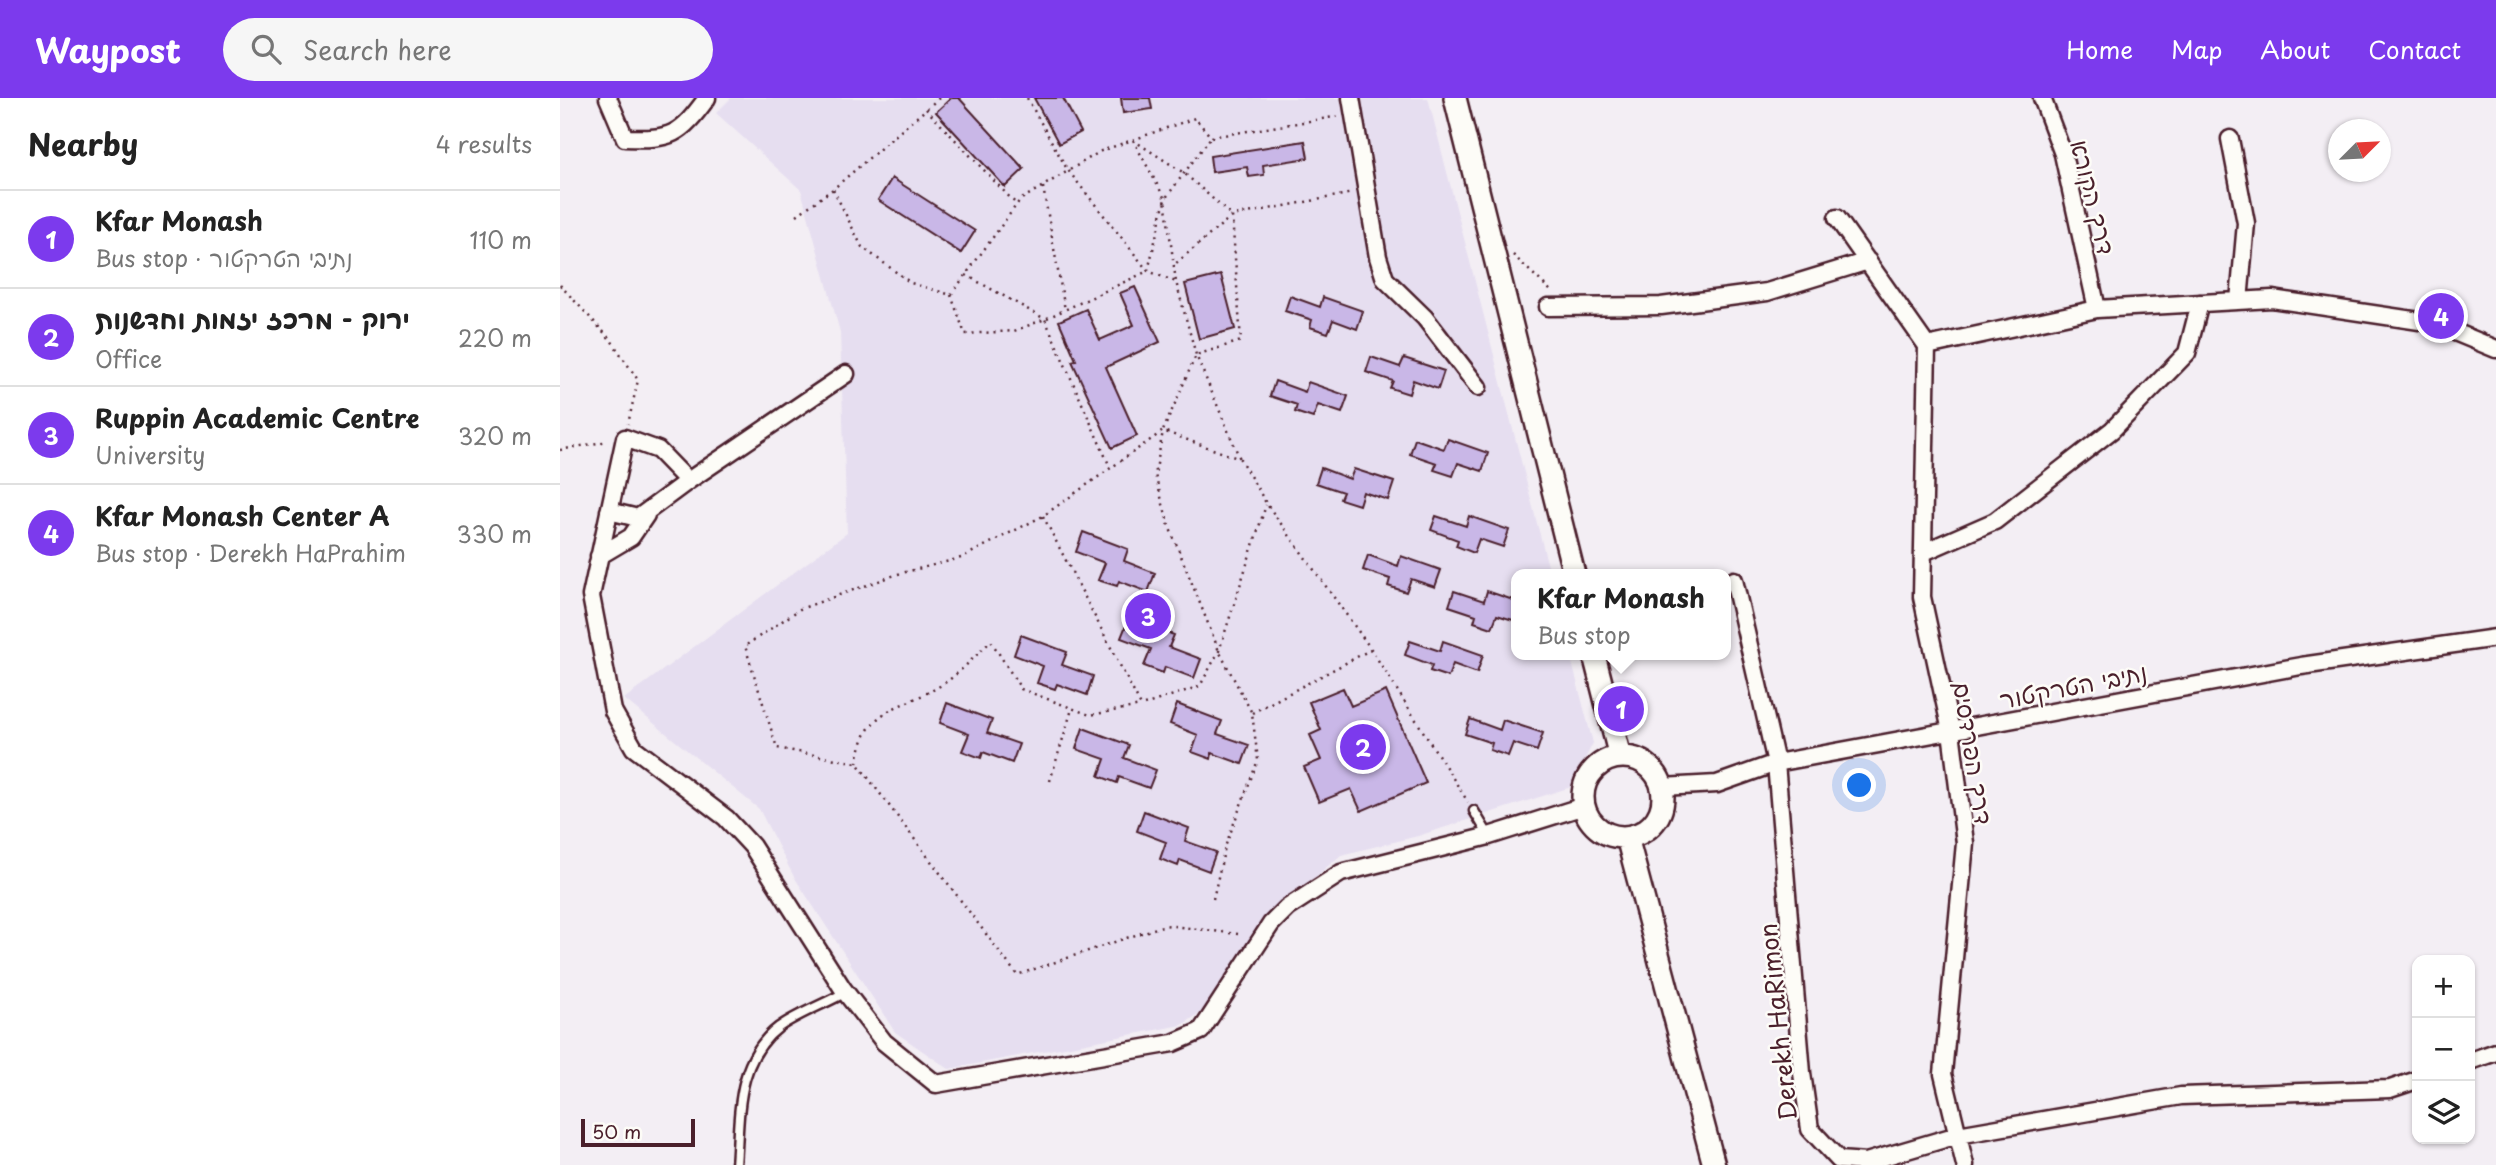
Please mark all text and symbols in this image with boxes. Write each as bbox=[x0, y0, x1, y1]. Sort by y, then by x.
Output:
search box bbox=[223, 18, 713, 81]
text: Waypost bbox=[35, 24, 181, 74]
icon: search bbox=[247, 30, 285, 68]
text: Search here bbox=[303, 30, 452, 69]
text: Home bbox=[2066, 31, 2133, 67]
text: Map bbox=[2171, 31, 2222, 67]
text: About bbox=[2260, 31, 2330, 67]
text: Contact bbox=[2368, 31, 2461, 67]
north arrow bbox=[2328, 119, 2391, 182]
text: Nearby bbox=[28, 121, 138, 166]
text: 4 results bbox=[436, 126, 532, 161]
street label: דרך הקורא bbox=[2062, 136, 2126, 258]
text: Kfar Monash bbox=[95, 201, 263, 240]
text: 1 bbox=[46, 222, 57, 257]
text: 110 m bbox=[470, 222, 532, 257]
text: Bus stop · נתיבי הטרקטור bbox=[95, 240, 353, 275]
pin: 4 bbox=[2418, 290, 2464, 342]
text: ירוק - מרכז יזמות וחדשנות bbox=[95, 299, 410, 338]
text: 2 bbox=[43, 320, 59, 355]
text: 220 m bbox=[458, 320, 532, 355]
text: Office bbox=[95, 341, 162, 376]
text: Ruppin Academic Centre bbox=[95, 398, 420, 437]
text: 3 bbox=[43, 418, 59, 453]
text: 320 m bbox=[458, 418, 532, 453]
text: University bbox=[95, 437, 205, 472]
text: Kfar Monash Center A bbox=[95, 496, 390, 535]
text: 4 bbox=[43, 516, 59, 551]
text: 330 m bbox=[456, 516, 532, 551]
text: Bus stop · Derekh HaPrahim bbox=[95, 535, 406, 570]
popup bbox=[1511, 569, 1731, 660]
text: Kfar Monash bbox=[1537, 578, 1705, 617]
pin: 3 bbox=[1125, 590, 1171, 642]
text: Bus stop bbox=[1537, 617, 1631, 652]
street label: נתיבי הטרקטור bbox=[1996, 653, 2150, 717]
street label: דרך הפרדסים bbox=[1945, 679, 2003, 827]
pin: 1 bbox=[1598, 683, 1644, 735]
pin: 2 bbox=[1340, 721, 1386, 773]
your location bbox=[1842, 768, 1876, 802]
street label: Derekh HaRimon bbox=[1749, 922, 1805, 1122]
map controls bbox=[2412, 955, 2475, 1144]
button: + bbox=[2412, 955, 2475, 1018]
button: − bbox=[2412, 1018, 2475, 1081]
button: layers bbox=[2412, 1081, 2475, 1144]
scale bar bbox=[581, 1116, 695, 1148]
text: 50 m bbox=[592, 1117, 641, 1145]

